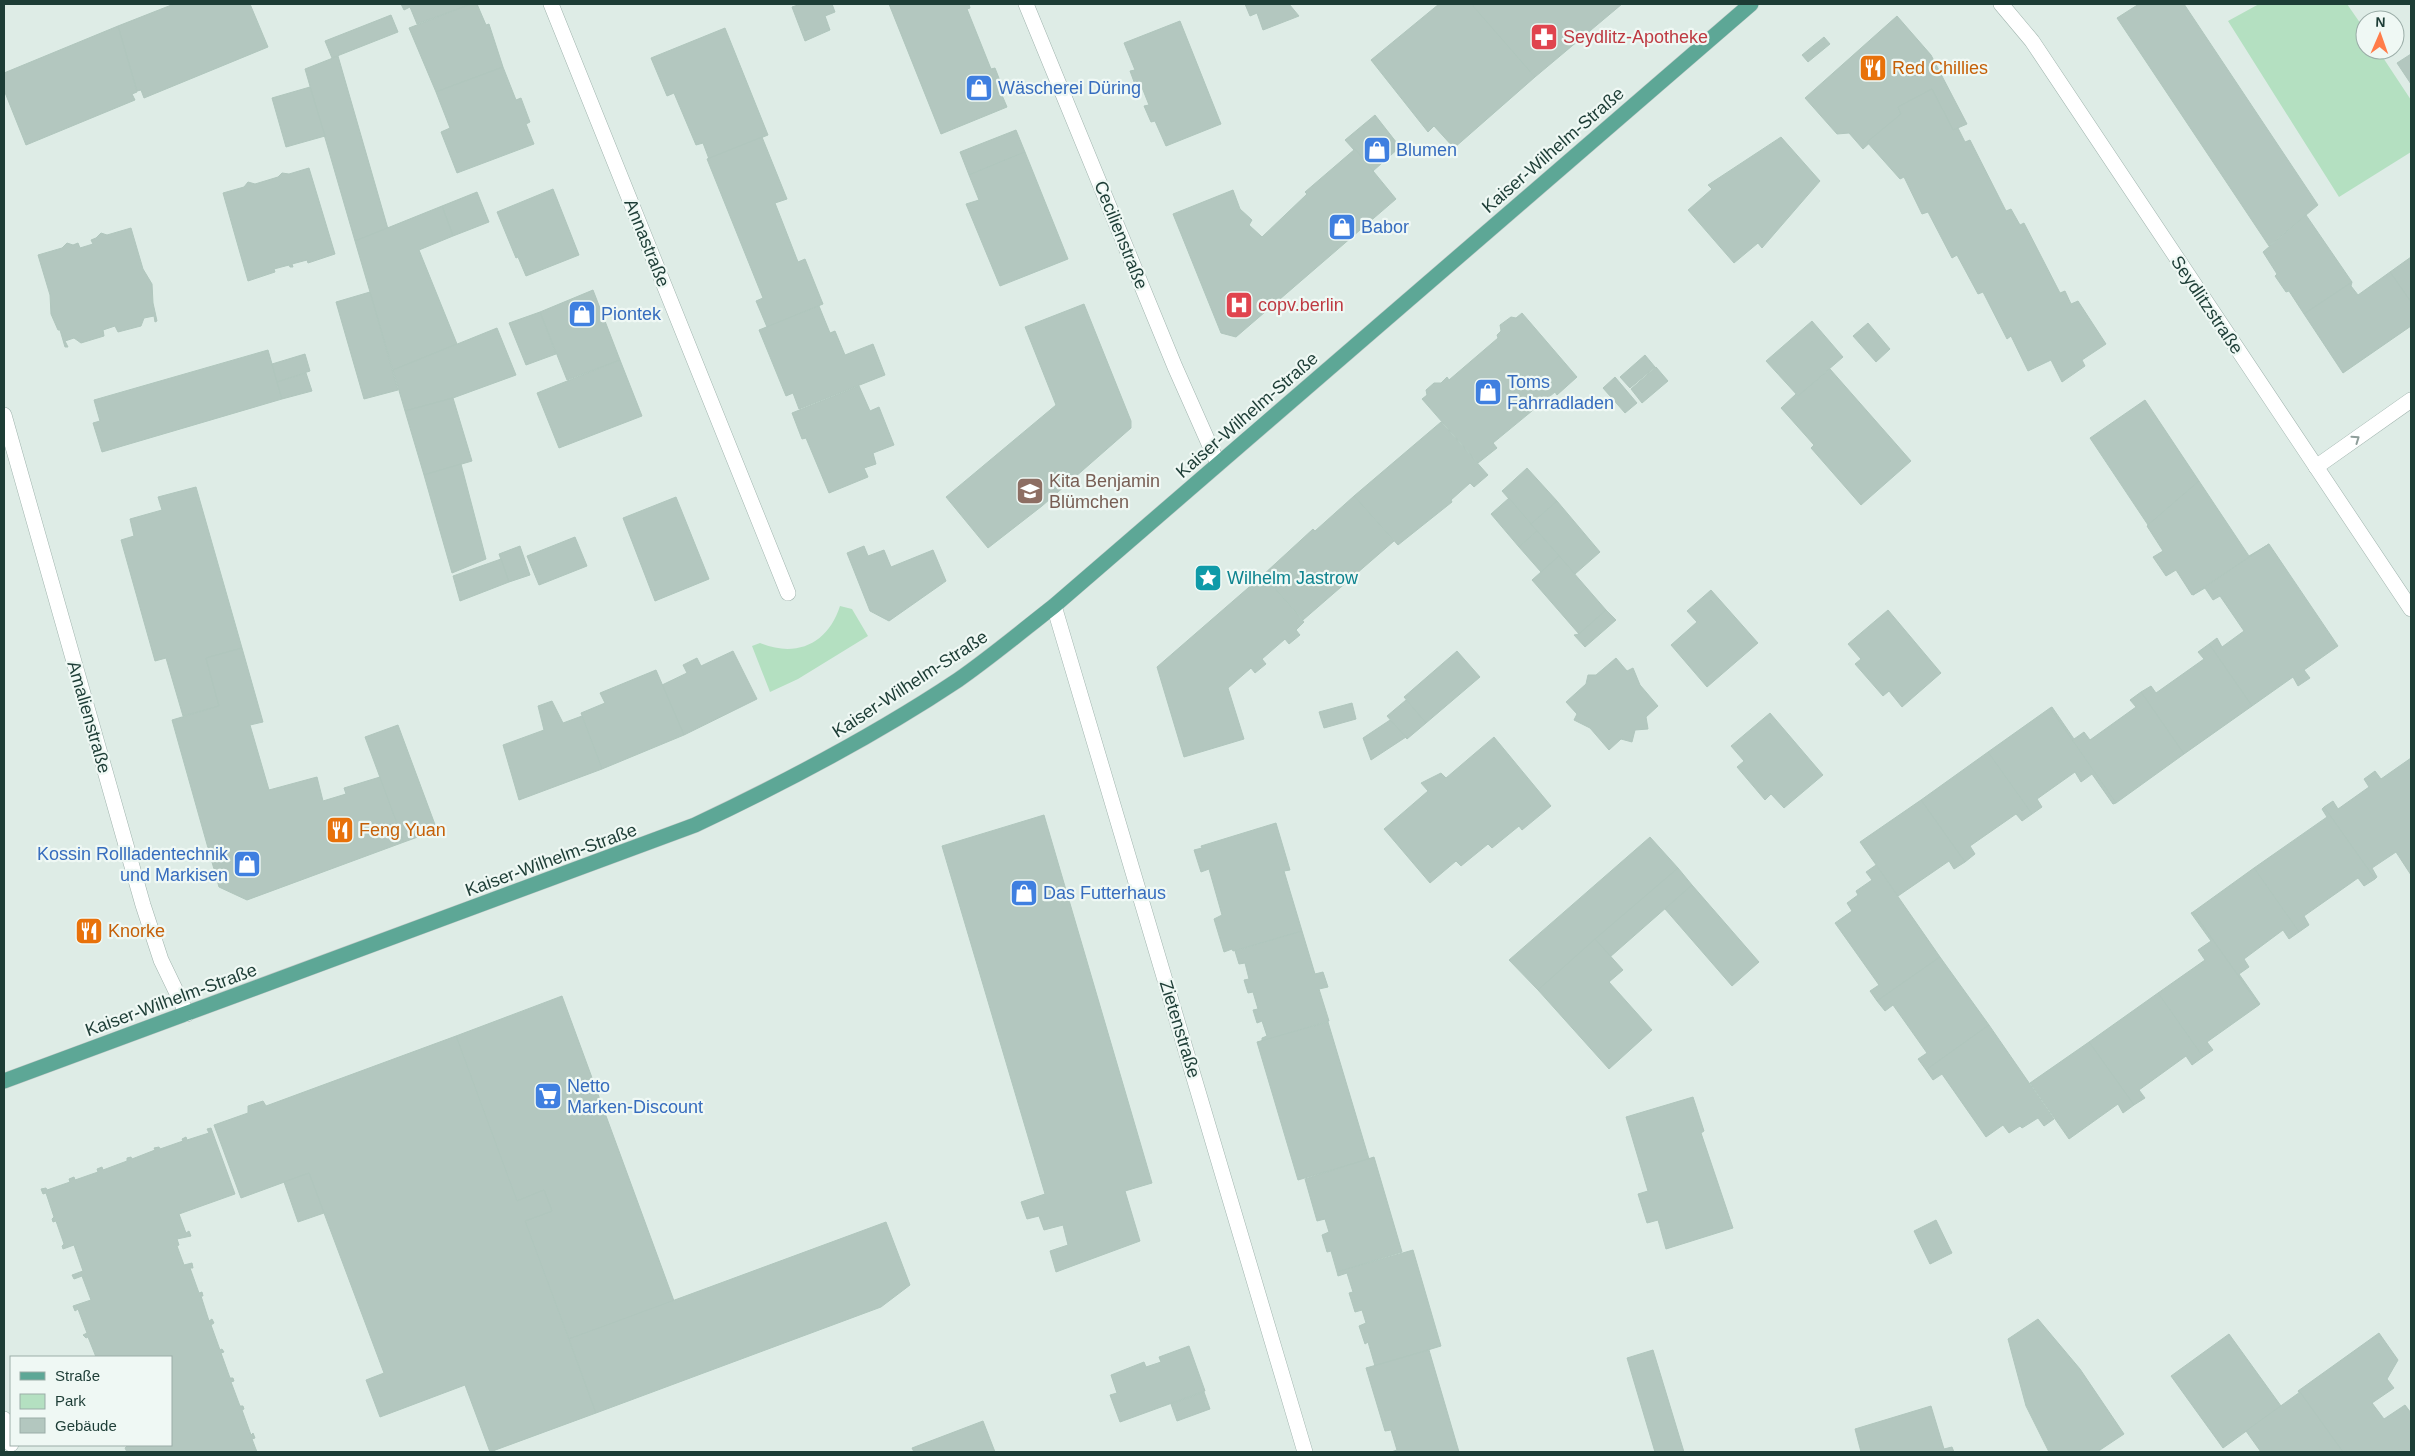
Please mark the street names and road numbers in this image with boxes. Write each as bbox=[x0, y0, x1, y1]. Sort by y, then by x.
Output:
street label: Kaiser-Wilhelm-Straße bbox=[1478, 83, 1628, 217]
street label: Cecilienstraße bbox=[1090, 178, 1152, 292]
street label: Annastraße bbox=[620, 196, 674, 290]
street label: Seydlitzstraße bbox=[2167, 252, 2247, 358]
street label: Kaiser-Wilhelm-Straße bbox=[1172, 348, 1322, 482]
street label: Kaiser-Wilhelm-Straße bbox=[829, 626, 991, 742]
street label: Amalienstraße bbox=[63, 658, 115, 776]
street label: Kaiser-Wilhelm-Straße bbox=[463, 820, 639, 900]
street label: Kaiser-Wilhelm-Straße bbox=[83, 960, 259, 1040]
street label: Zietenstraße bbox=[1156, 978, 1204, 1080]

